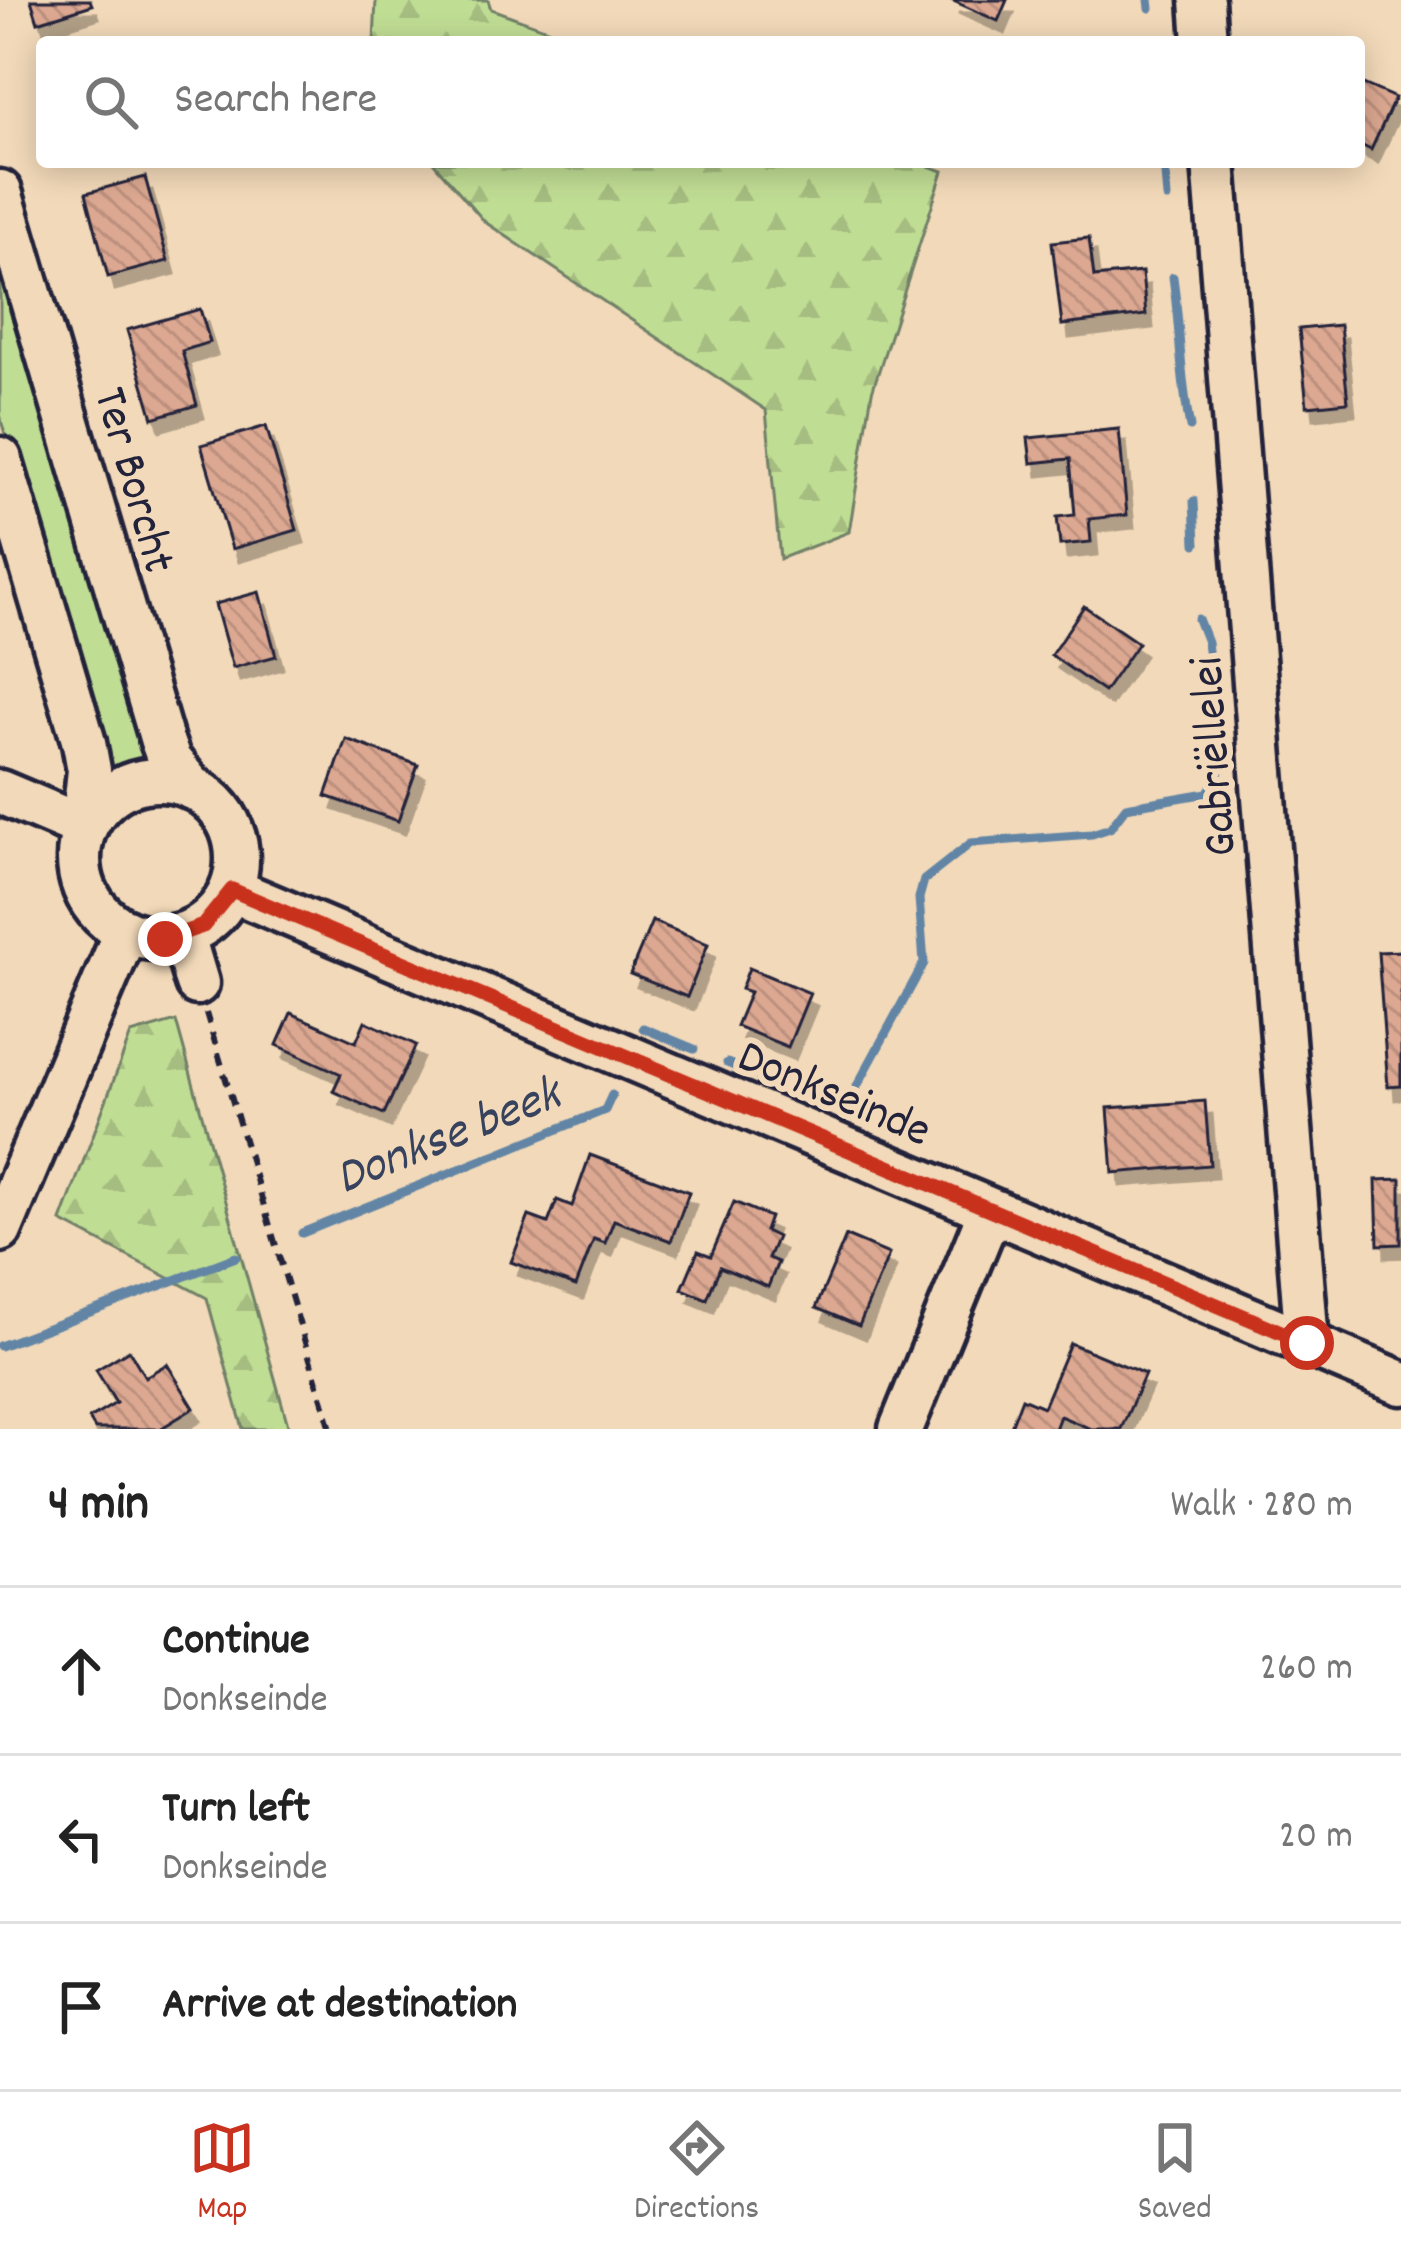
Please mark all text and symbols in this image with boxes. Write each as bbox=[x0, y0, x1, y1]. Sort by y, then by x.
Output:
search box bbox=[36, 36, 1365, 168]
icon: search bbox=[78, 69, 144, 135]
text: Search here bbox=[174, 70, 377, 134]
street label: Ter Borcht bbox=[71, 380, 190, 582]
street label: Gabriëllelei bbox=[1176, 654, 1259, 859]
route end bbox=[138, 912, 192, 966]
street label: Donkseinde bbox=[726, 1025, 940, 1168]
water label: Donkse beek bbox=[326, 1060, 576, 1217]
route start bbox=[1280, 1316, 1334, 1370]
text: 4 min bbox=[48, 1471, 149, 1543]
text: Walk · 280 m bbox=[1171, 1480, 1353, 1535]
text: Continue bbox=[162, 1611, 310, 1675]
icon: ahead bbox=[48, 1638, 114, 1704]
text: 260 m bbox=[1260, 1643, 1353, 1698]
text: Donkseinde bbox=[162, 1675, 328, 1730]
text: Turn left bbox=[162, 1779, 310, 1843]
icon: left bbox=[48, 1806, 114, 1872]
text: 20 m bbox=[1279, 1811, 1353, 1866]
text: Donkseinde bbox=[162, 1843, 328, 1898]
icon: arrive bbox=[48, 1974, 114, 2040]
text: Arrive at destination bbox=[162, 1975, 517, 2039]
tab: Map bbox=[189, 2115, 255, 2234]
tab: Directions bbox=[634, 2115, 759, 2234]
tab: Saved bbox=[1138, 2115, 1212, 2234]

